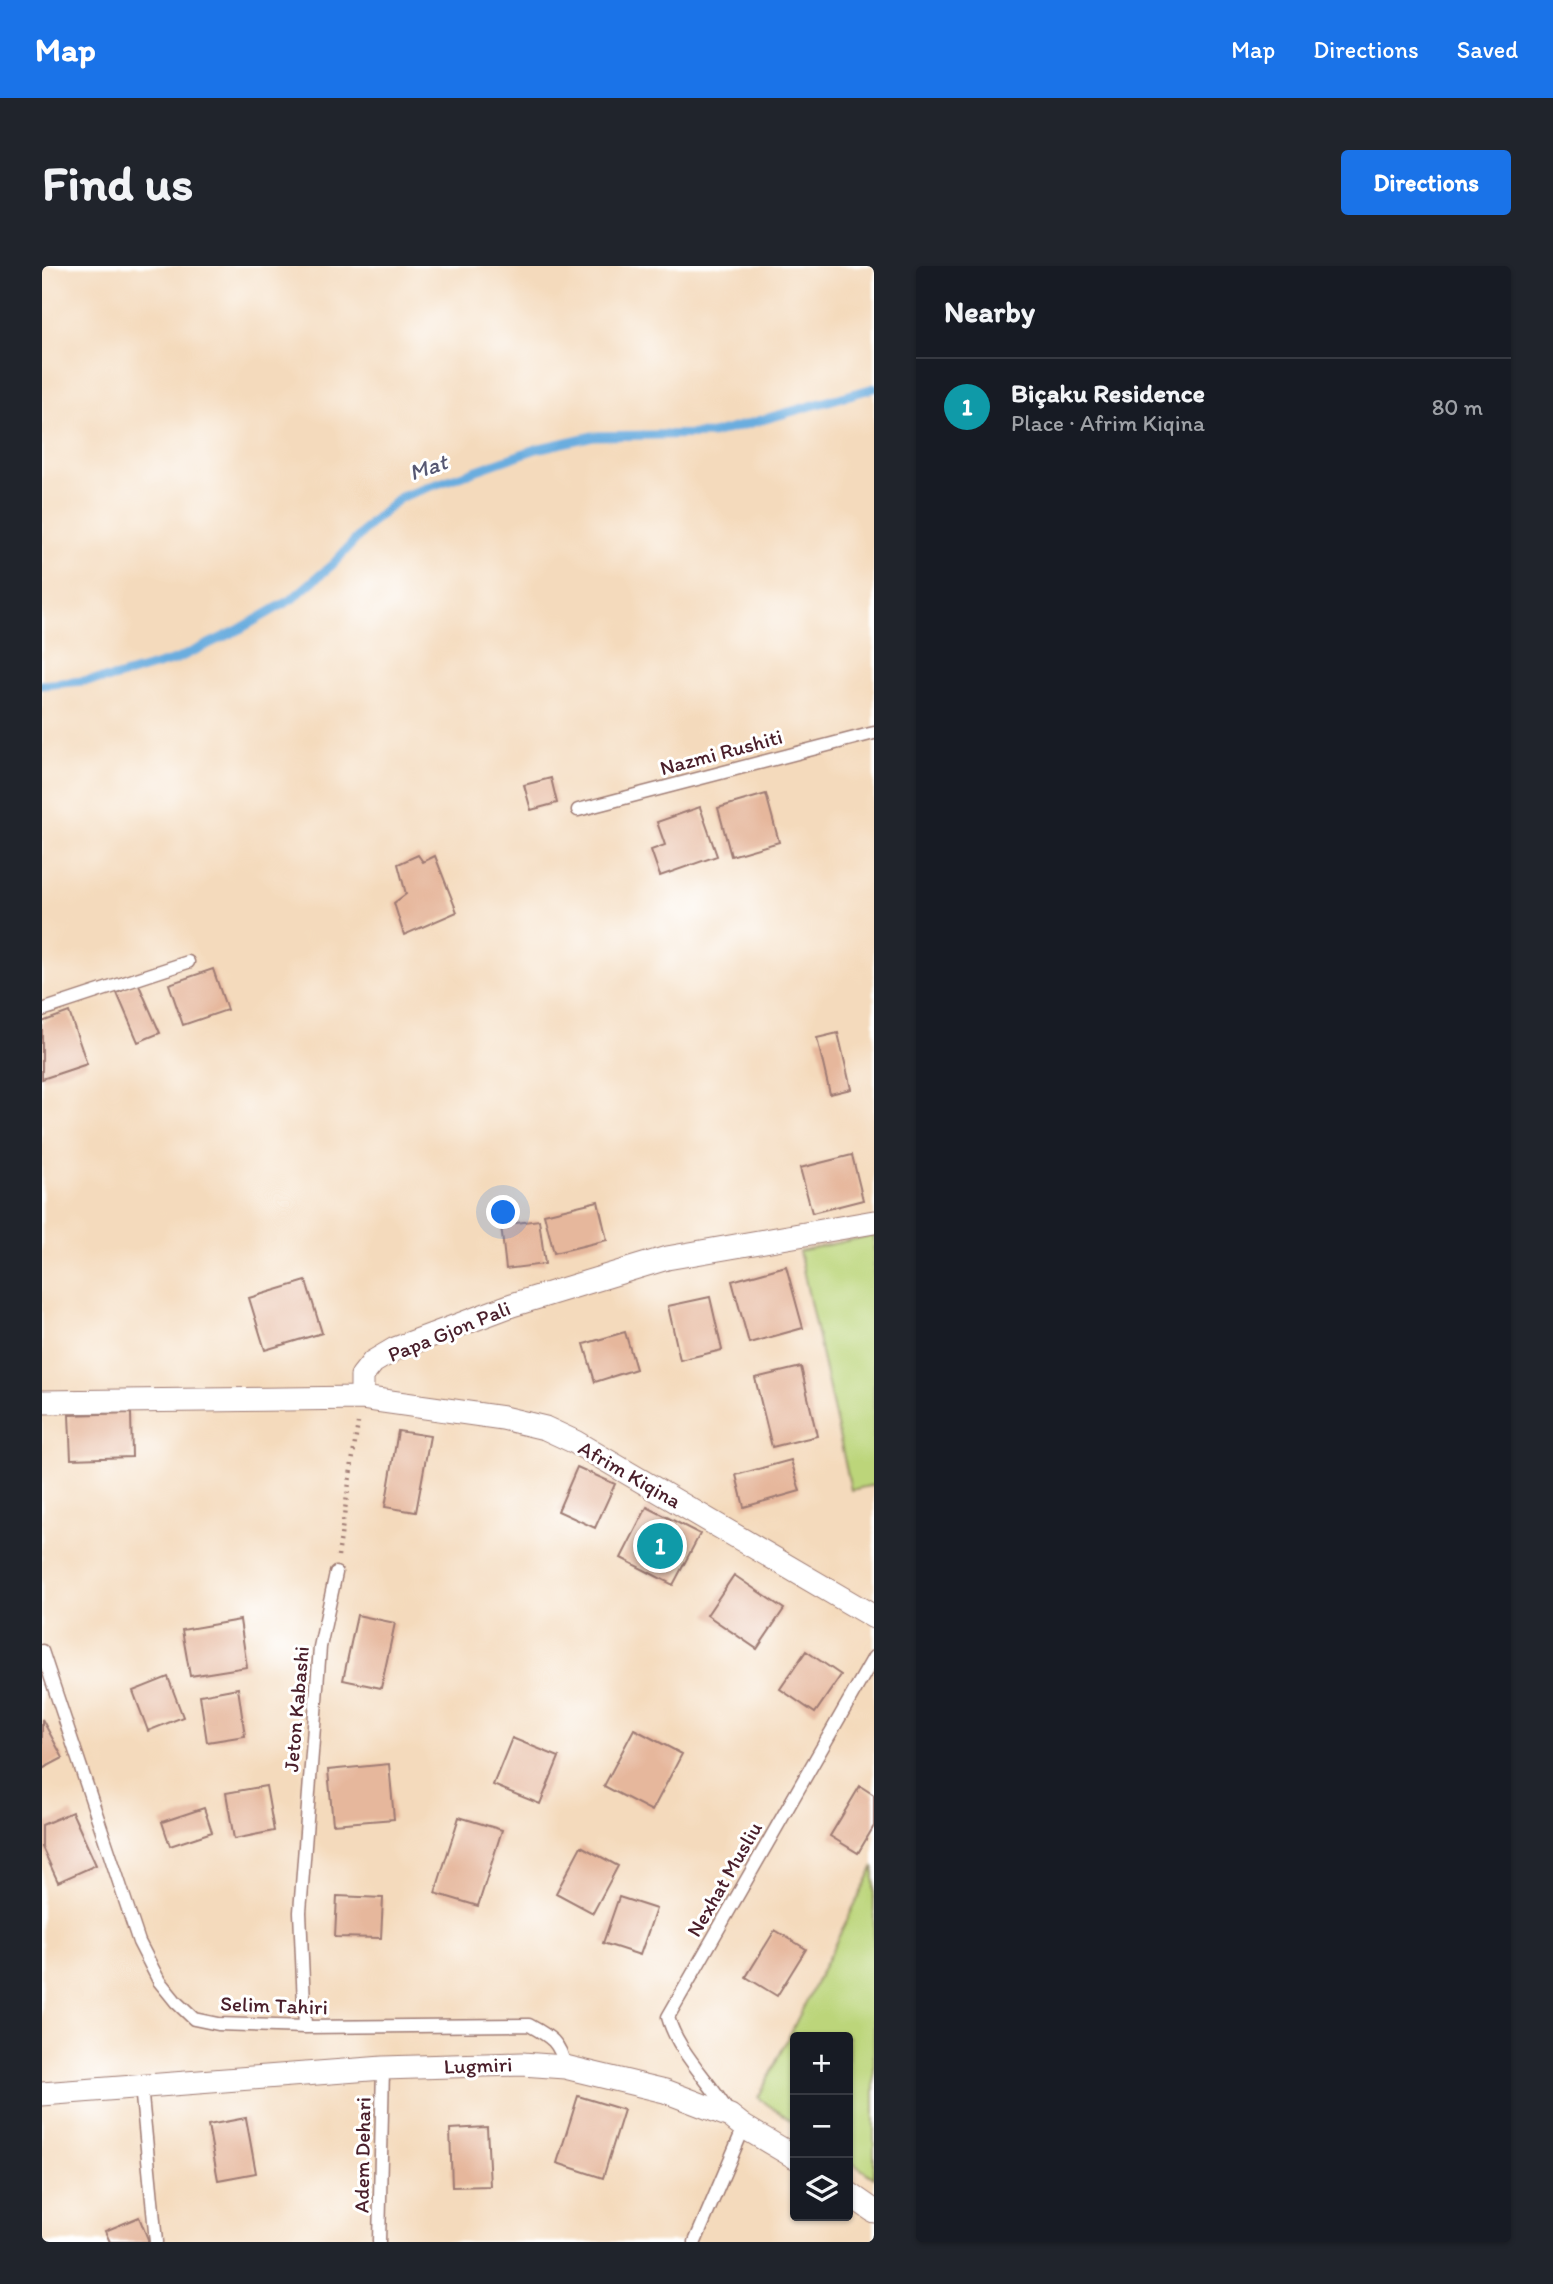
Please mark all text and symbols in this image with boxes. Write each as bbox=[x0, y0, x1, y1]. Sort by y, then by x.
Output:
text: Map bbox=[35, 30, 96, 69]
text: Map bbox=[1231, 35, 1275, 64]
text: Directions bbox=[1313, 35, 1419, 64]
text: Saved bbox=[1457, 35, 1518, 64]
button: Directions bbox=[1341, 150, 1511, 215]
text: Find us bbox=[42, 153, 193, 212]
text: Nearby bbox=[944, 293, 1035, 330]
text: Biçaku Residence bbox=[1011, 377, 1205, 409]
text: 1 bbox=[962, 393, 972, 421]
text: 80 m bbox=[1432, 393, 1483, 421]
text: Place · Afrim Kiqina bbox=[1011, 409, 1205, 437]
water label: Mat bbox=[405, 447, 453, 487]
street label: Nazmi Rushiti bbox=[657, 724, 785, 780]
your location bbox=[486, 1195, 520, 1229]
street label: Papa Gjon Pali bbox=[384, 1295, 514, 1367]
street label: Afrim Kiqina bbox=[574, 1435, 686, 1513]
pin: 1 bbox=[637, 1520, 683, 1572]
street label: Jeton Kabashi bbox=[278, 1645, 314, 1773]
street label: Nexhat Musliu bbox=[681, 1817, 767, 1941]
street label: Selim Tahiri bbox=[220, 1991, 328, 2019]
map controls bbox=[790, 2032, 853, 2221]
button: + bbox=[790, 2032, 853, 2095]
street label: Lugmiri bbox=[443, 2051, 513, 2079]
button: − bbox=[790, 2095, 853, 2158]
street label: Adem Dehari bbox=[348, 2097, 376, 2213]
button: layers bbox=[790, 2158, 853, 2221]

